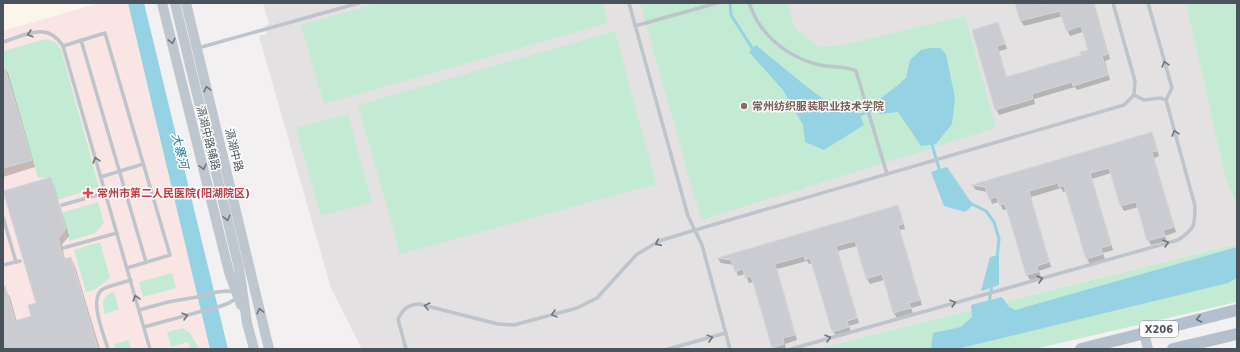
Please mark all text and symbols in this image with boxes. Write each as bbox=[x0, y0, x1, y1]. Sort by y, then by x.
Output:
one-way arrow bbox=[27, 29, 34, 38]
one-way arrow bbox=[167, 38, 175, 44]
one-way arrow bbox=[1161, 61, 1170, 68]
one-way arrow bbox=[203, 86, 211, 93]
place label: 常州纺织服装职业技术学院 bbox=[752, 100, 884, 113]
marker: 常州纺织服装职业技术学院 bbox=[739, 101, 749, 111]
street label: 滆湖中路辅路 bbox=[194, 104, 222, 172]
street label: 滆湖中路 bbox=[222, 127, 246, 173]
one-way arrow bbox=[1171, 130, 1180, 137]
water label: 大寨河 bbox=[169, 132, 192, 172]
one-way arrow bbox=[92, 156, 101, 163]
one-way arrow bbox=[198, 164, 206, 170]
marker: 常州市第二人民医院(阳湖院区) bbox=[82, 187, 94, 199]
place label: 常州市第二人民医院(阳湖院区) bbox=[97, 187, 250, 200]
one-way arrow bbox=[222, 214, 231, 221]
one-way arrow bbox=[655, 238, 662, 246]
one-way arrow bbox=[1162, 239, 1169, 248]
one-way arrow bbox=[1037, 275, 1044, 284]
one-way arrow bbox=[132, 295, 141, 302]
one-way arrow bbox=[950, 299, 957, 308]
one-way arrow bbox=[424, 302, 431, 311]
one-way arrow bbox=[257, 308, 265, 314]
one-way arrow bbox=[550, 309, 557, 318]
one-way arrow bbox=[182, 312, 189, 321]
one-way arrow bbox=[1196, 315, 1202, 323]
road number: X206 bbox=[1140, 321, 1178, 337]
one-way arrow bbox=[707, 334, 713, 342]
one-way arrow bbox=[825, 334, 832, 343]

